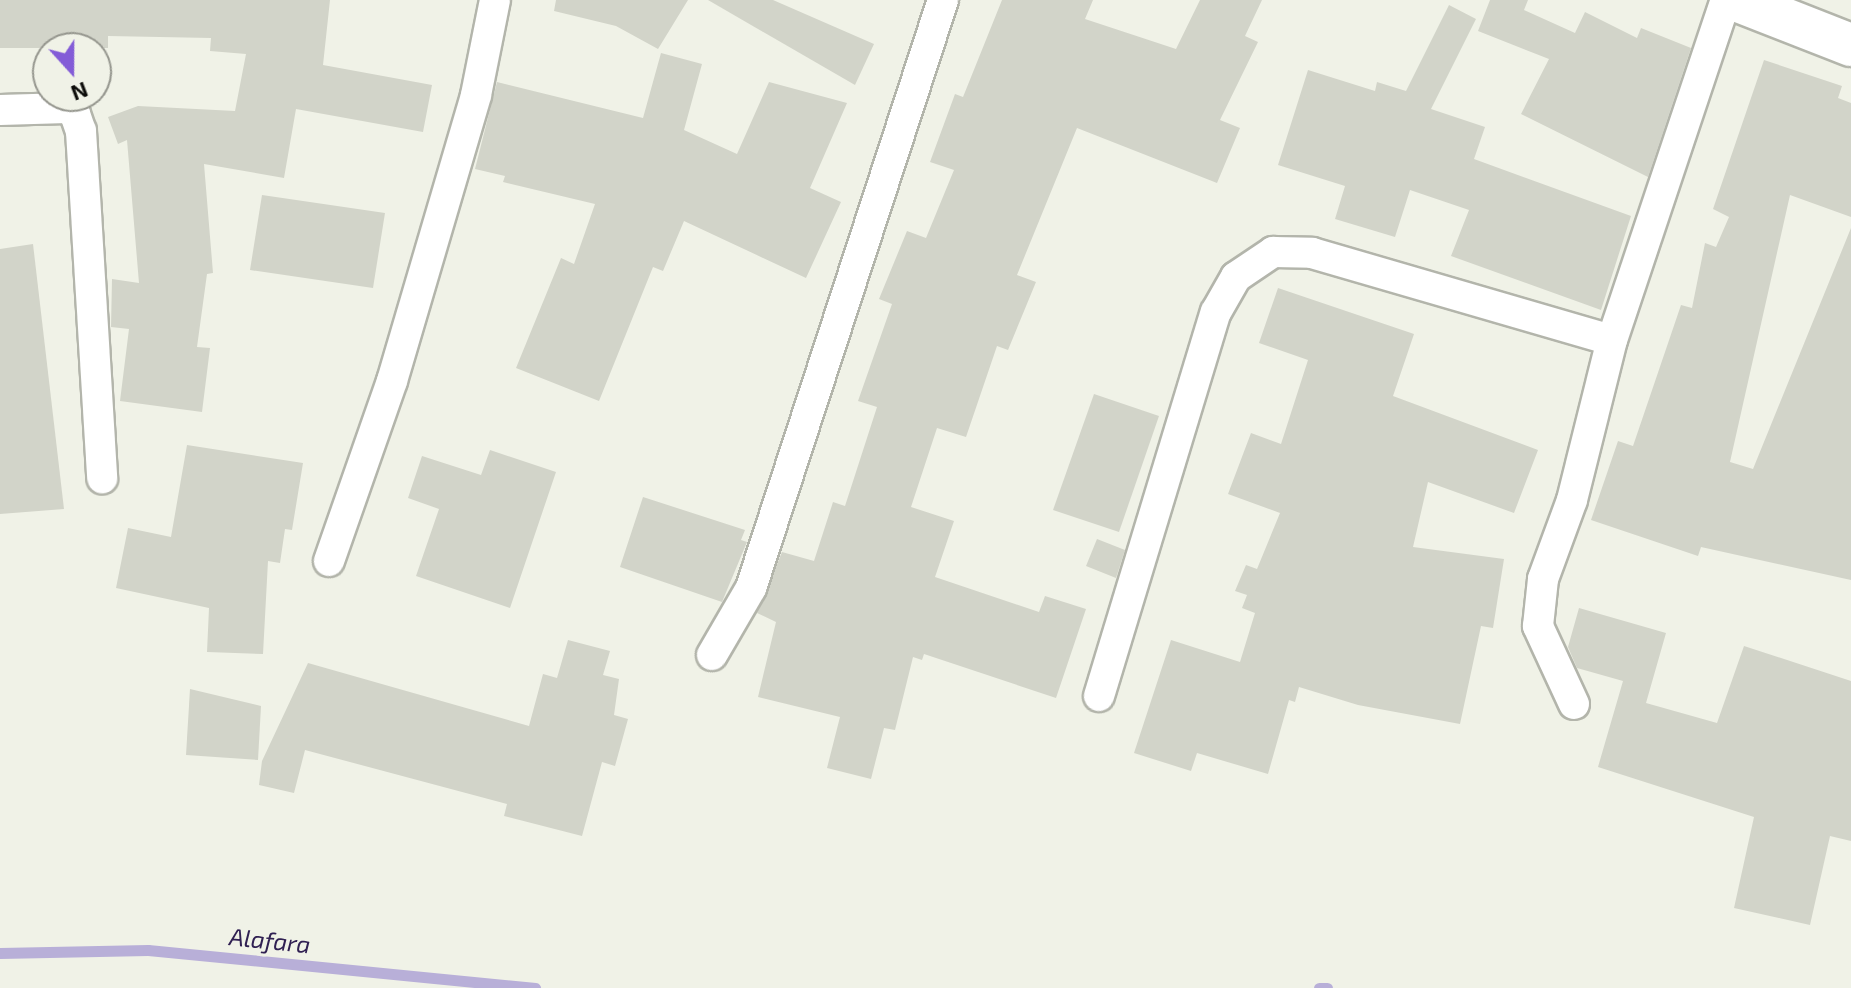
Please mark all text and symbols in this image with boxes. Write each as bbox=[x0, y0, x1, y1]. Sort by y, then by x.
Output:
north arrow bbox=[32, 32, 112, 112]
text: N bbox=[68, 78, 92, 108]
water label: Alafara bbox=[228, 921, 312, 959]

